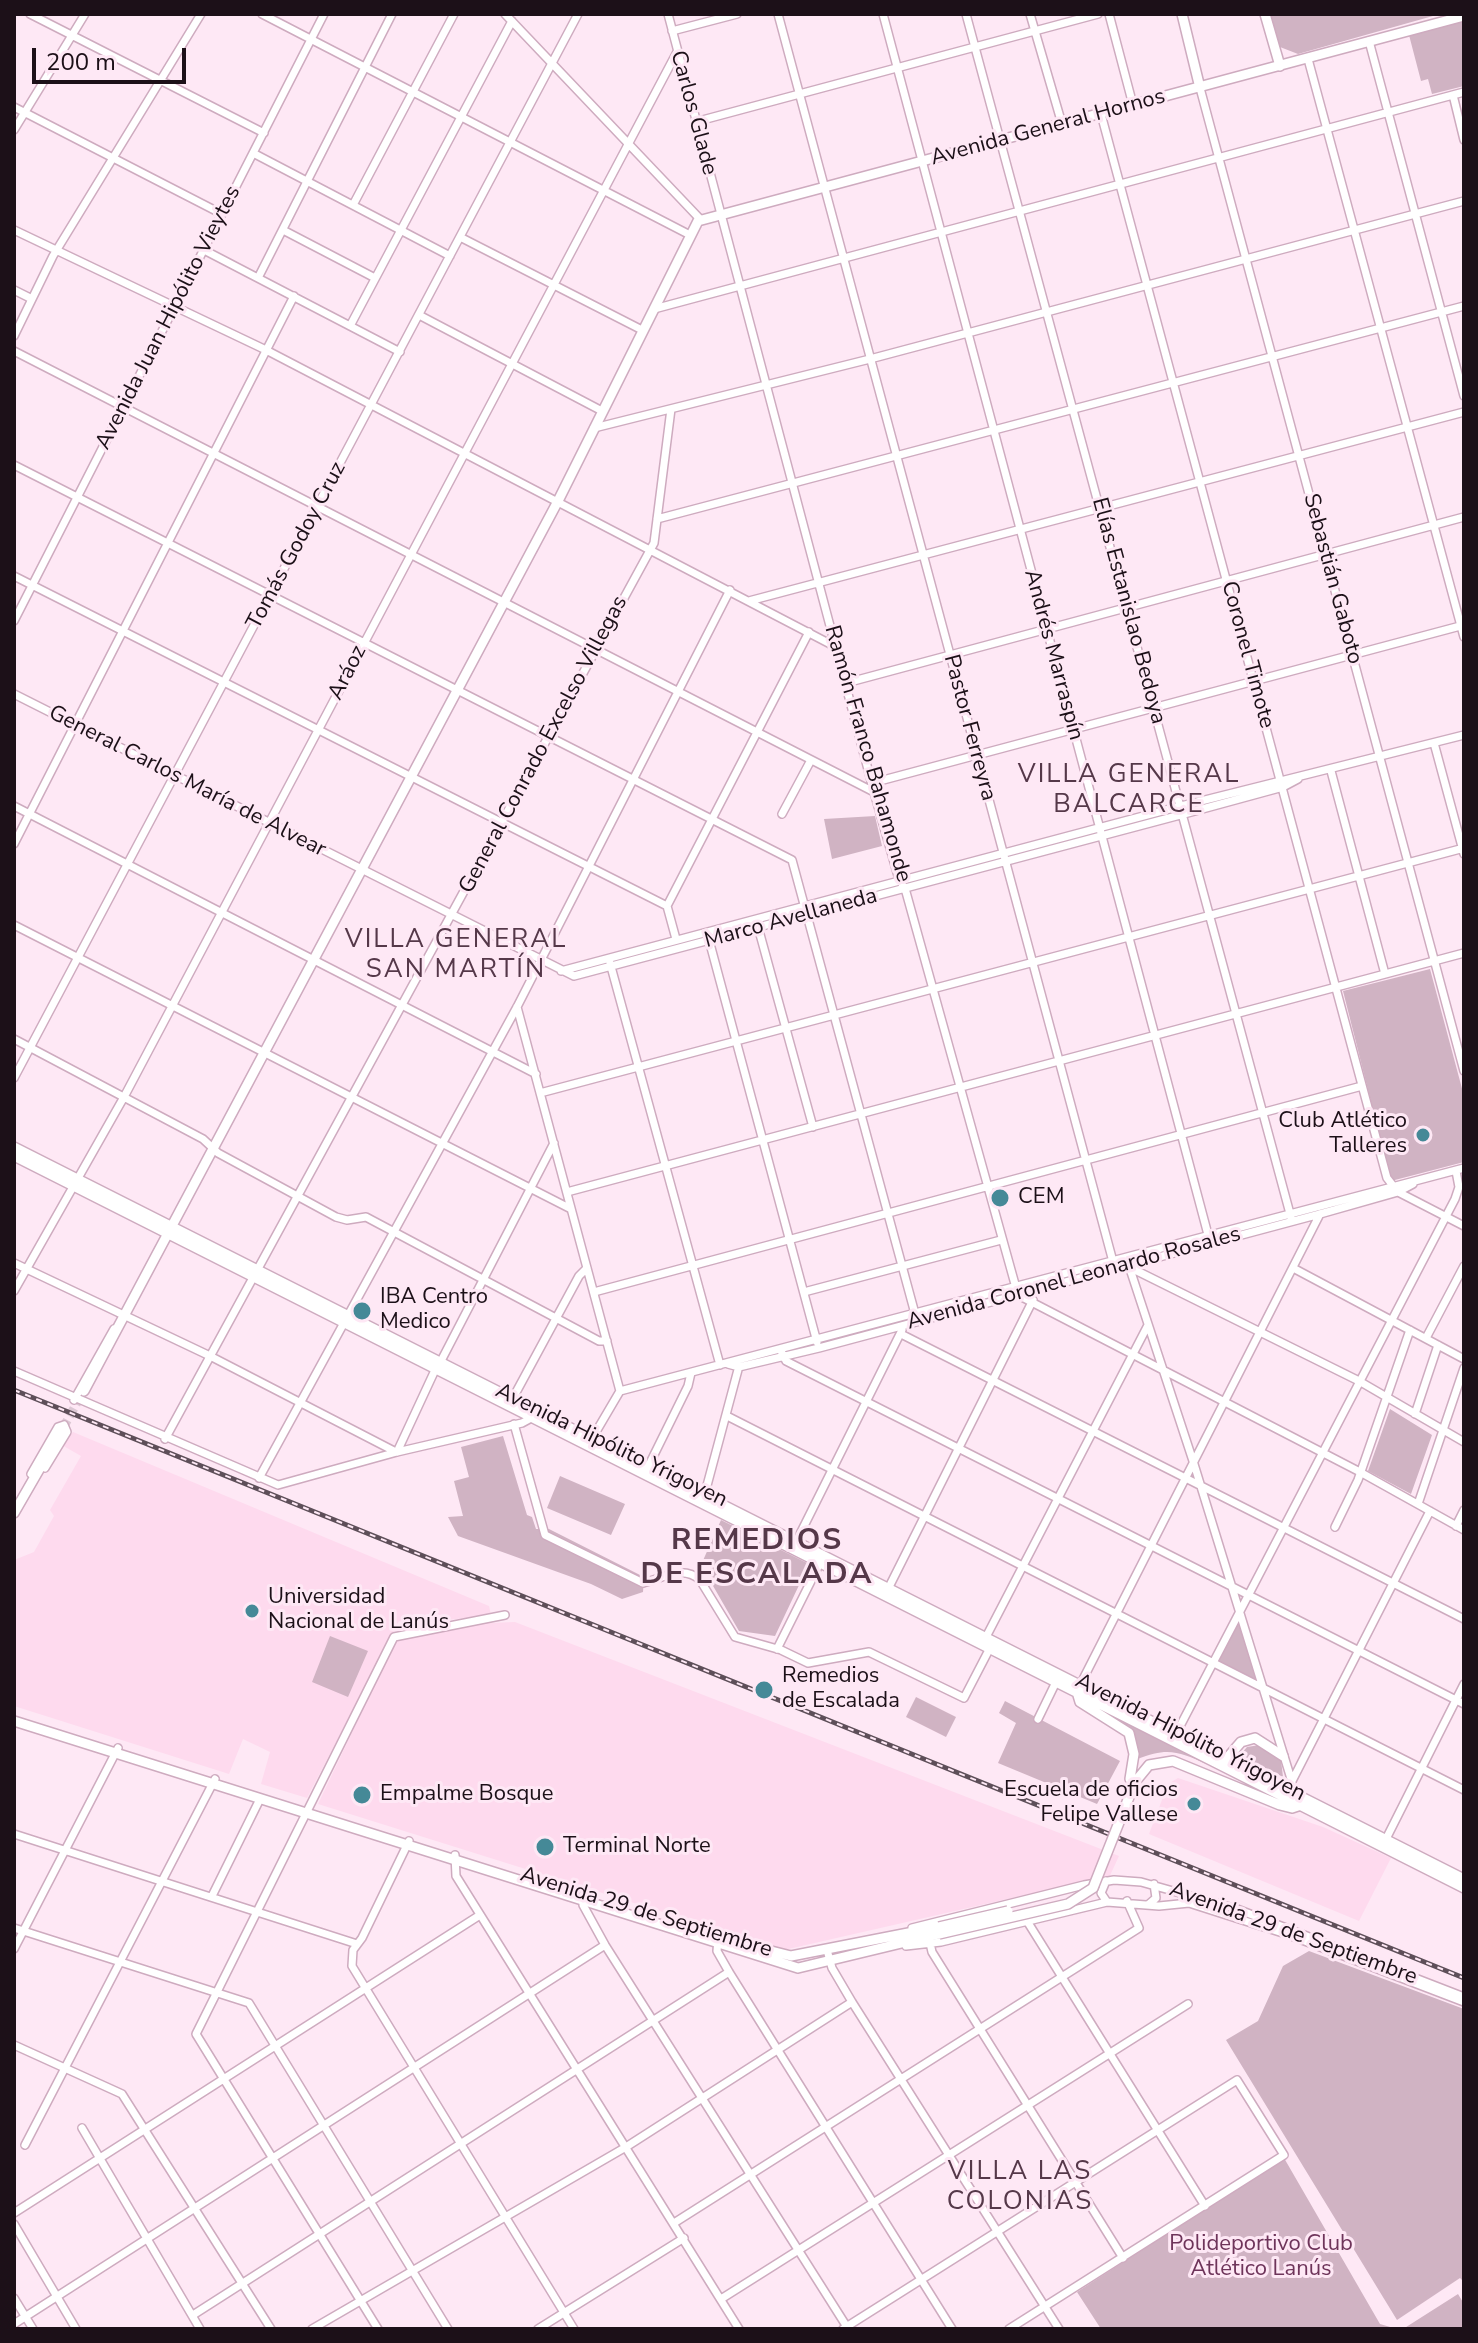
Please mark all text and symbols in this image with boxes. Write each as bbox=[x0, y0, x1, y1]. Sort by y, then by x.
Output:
scale bar bbox=[36, 32, 190, 82]
text: 200 m bbox=[46, 46, 116, 78]
street label: Carlos Glade bbox=[664, 48, 722, 178]
street label: Avenida General Hornos bbox=[928, 84, 1168, 172]
street label: Avenida Juan Hipólito Vieytes bbox=[91, 182, 247, 454]
street label: Tomás Godoy Cruz bbox=[242, 458, 352, 634]
street label: Sebastián Gaboto bbox=[1297, 491, 1367, 667]
street label: Elías Estanislao Bedoya bbox=[1085, 495, 1171, 727]
street label: Andrés Marraspín bbox=[1017, 567, 1089, 743]
street label: Coronel Timote bbox=[1215, 579, 1279, 731]
street label: General Conrado Excelso Villegas bbox=[454, 592, 634, 898]
street label: Ramón Franco Bahamonde bbox=[818, 623, 916, 885]
street label: Aráoz bbox=[323, 641, 373, 705]
street label: Pastor Ferreyra bbox=[937, 652, 1001, 804]
street label: General Carlos María de Alvear bbox=[44, 700, 330, 864]
district label: VILLA GENERAL BALCARCE bbox=[1018, 760, 1240, 822]
street label: Marco Avellaneda bbox=[702, 883, 880, 955]
district label: VILLA GENERAL SAN MARTÍN bbox=[345, 925, 567, 986]
place label: Club Atlético Talleres bbox=[1278, 1109, 1407, 1160]
marker: Club Atlético Talleres bbox=[1414, 1126, 1432, 1144]
place label: CEM bbox=[1018, 1185, 1064, 1211]
marker: CEM bbox=[989, 1187, 1011, 1209]
street label: Avenida Coronel Leonardo Rosales bbox=[904, 1222, 1244, 1336]
place label: IBA Centro Medico bbox=[380, 1285, 488, 1336]
marker: IBA Centro Medico bbox=[351, 1300, 373, 1322]
street label: Avenida Hipólito Yrigoyen bbox=[491, 1378, 731, 1514]
district label: REMEDIOS DE ESCALADA bbox=[640, 1524, 874, 1594]
place label: Universidad Nacional de Lanús bbox=[268, 1585, 449, 1636]
marker: Universidad Nacional de Lanús bbox=[243, 1602, 261, 1620]
place label: Remedios de Escalada bbox=[782, 1664, 900, 1716]
street label: Avenida Hipólito Yrigoyen bbox=[1070, 1668, 1310, 1808]
marker: Remedios de Escalada bbox=[753, 1679, 775, 1701]
place label: Escuela de oficios Felipe Vallese bbox=[1004, 1778, 1178, 1830]
place label: Empalme Bosque bbox=[380, 1782, 553, 1808]
marker: Empalme Bosque bbox=[351, 1784, 373, 1806]
marker: Escuela de oficios Felipe Vallese bbox=[1185, 1795, 1203, 1813]
place label: Terminal Norte bbox=[563, 1834, 711, 1860]
marker: Terminal Norte bbox=[534, 1836, 556, 1858]
street label: Avenida 29 de Septiembre bbox=[517, 1862, 775, 1964]
street label: Avenida 29 de Septiembre bbox=[1165, 1877, 1421, 1991]
district label: VILLA LAS COLONIAS bbox=[947, 2157, 1093, 2218]
park label: Polideportivo Club Atlético Lanús bbox=[1169, 2232, 1353, 2284]

